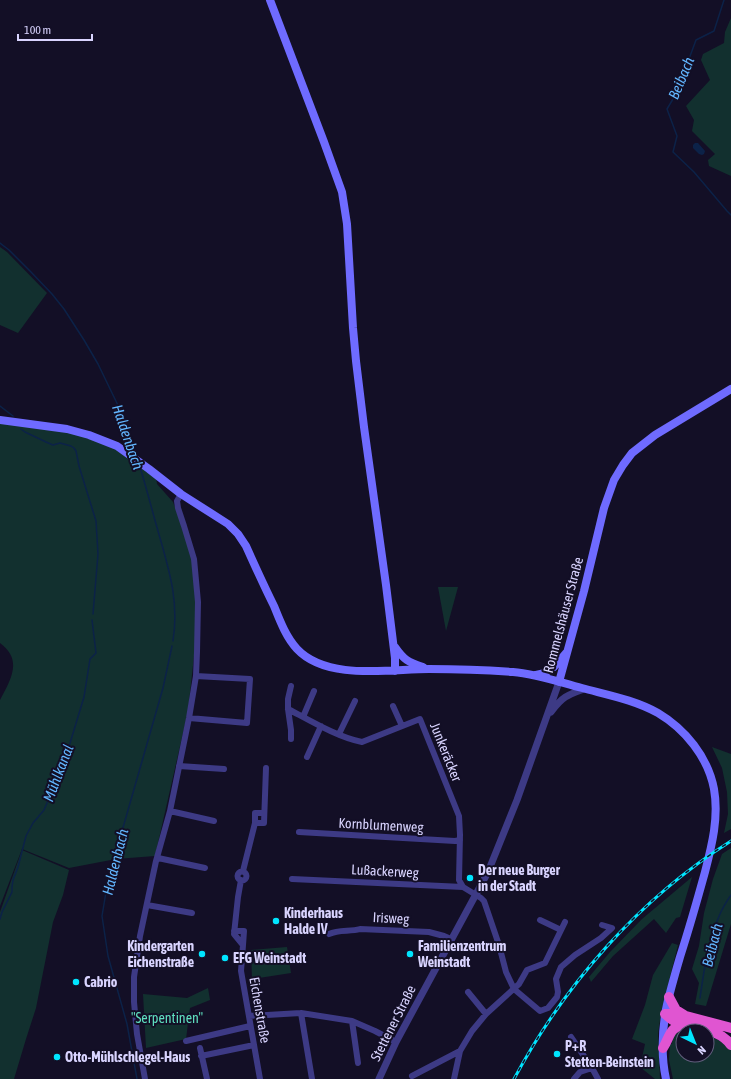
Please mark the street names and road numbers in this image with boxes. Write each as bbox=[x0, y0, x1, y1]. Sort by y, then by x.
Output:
street label: Rommelshäuser Straße bbox=[540, 555, 586, 675]
street label: Junkeräcker bbox=[427, 720, 465, 785]
street label: Kornblumenweg bbox=[338, 815, 424, 835]
street label: Lußackerweg bbox=[351, 861, 419, 881]
street label: Irisweg bbox=[372, 909, 410, 927]
street label: Eichenstraße bbox=[246, 976, 274, 1044]
street label: Stettener Straße bbox=[367, 982, 419, 1064]

